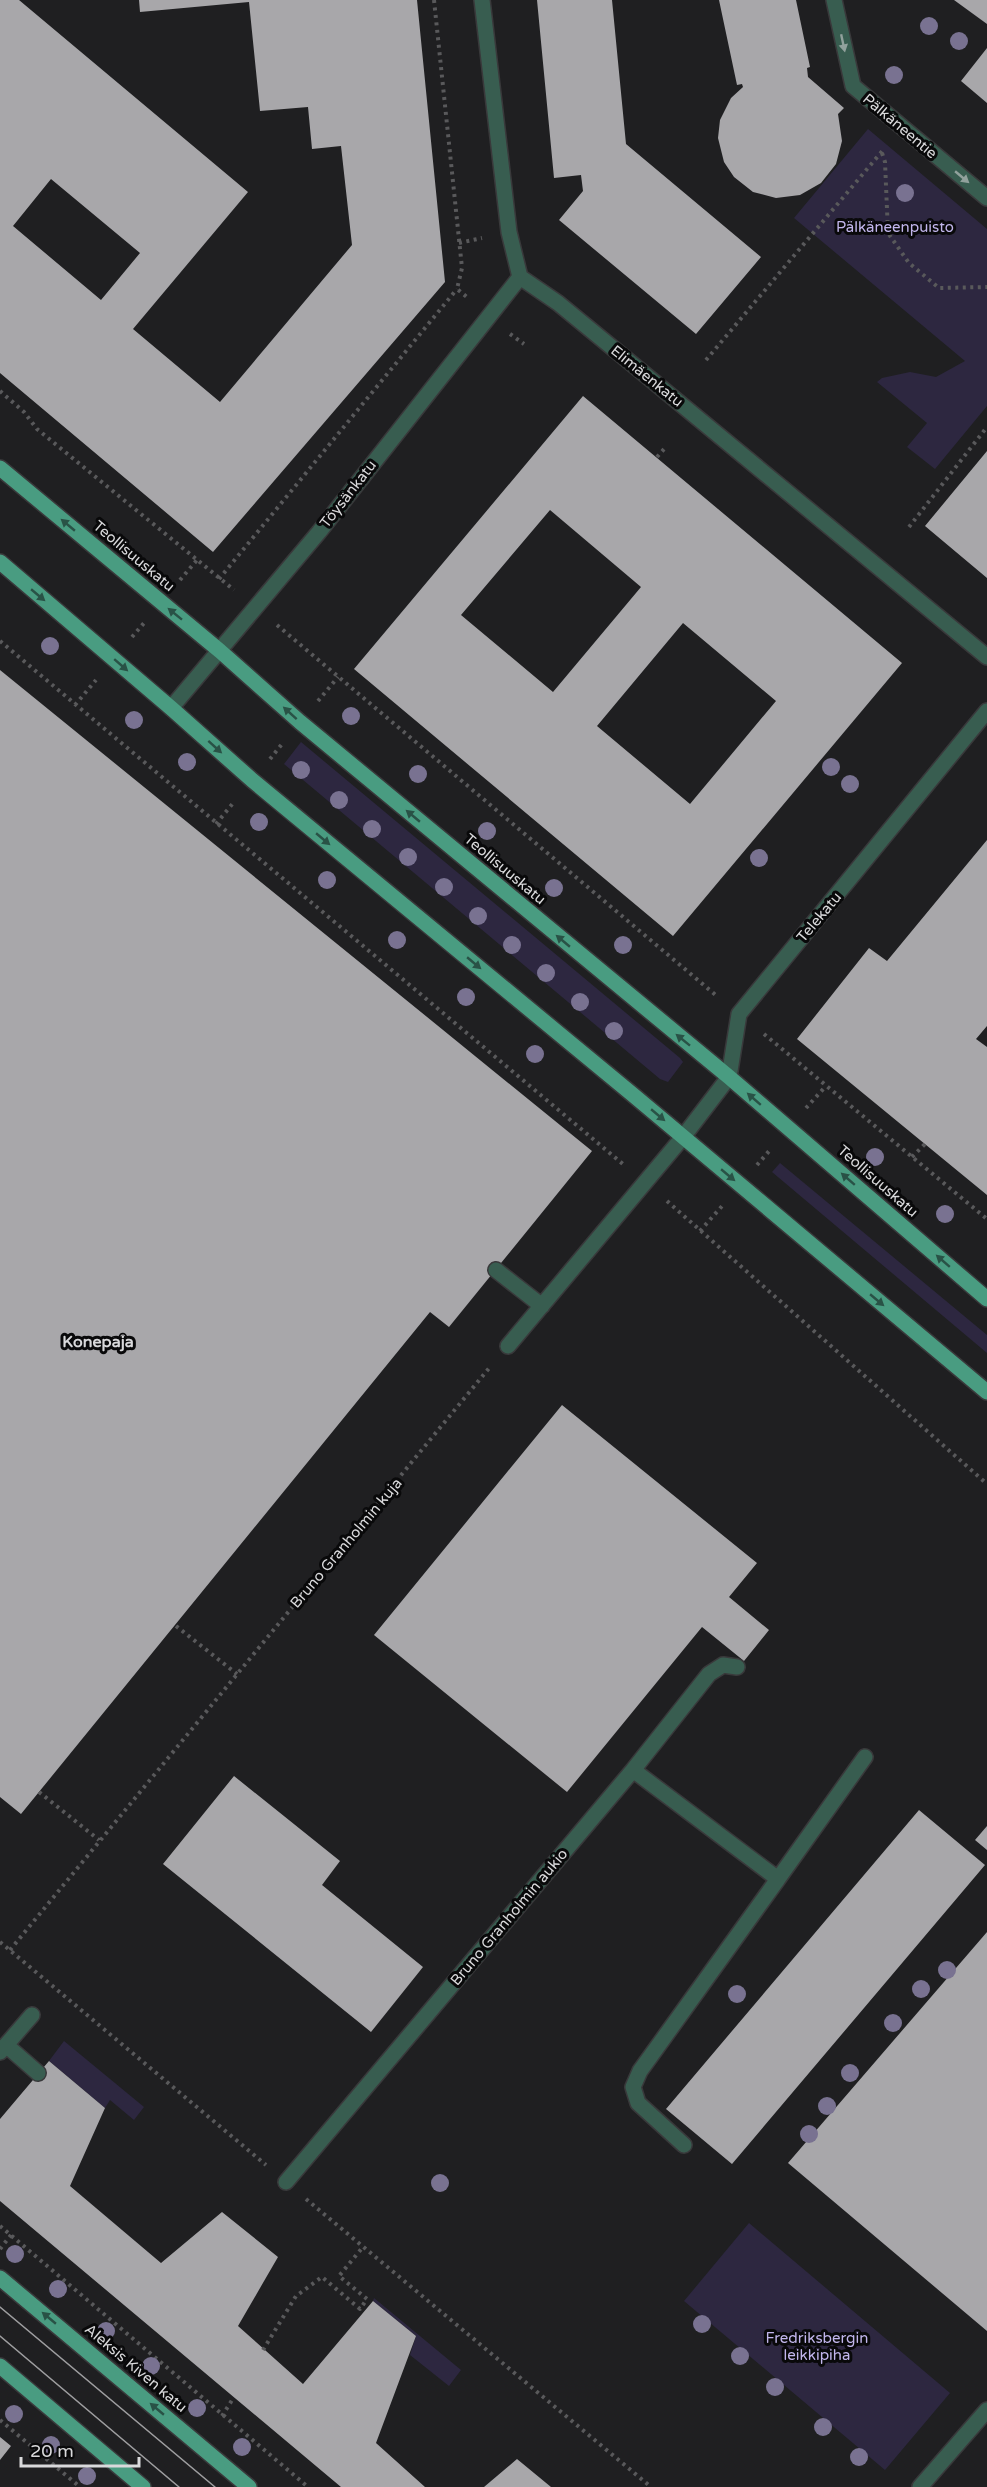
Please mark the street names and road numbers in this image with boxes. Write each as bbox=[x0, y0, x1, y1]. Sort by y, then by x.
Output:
street label: Pälkäneentie bbox=[859, 90, 941, 162]
street label: Elimäenkatu bbox=[607, 341, 687, 411]
street label: Töysänkatu bbox=[316, 456, 380, 532]
street label: Teollisuuskatu bbox=[90, 517, 178, 595]
street label: Teollisuuskatu bbox=[461, 830, 549, 908]
street label: Telekatu bbox=[793, 888, 845, 946]
street label: Teollisuuskatu bbox=[834, 1141, 922, 1221]
street label: Bruno Granholmin kuja bbox=[286, 1474, 406, 1612]
street label: Bruno Granholmin aukio bbox=[446, 1845, 572, 1989]
street label: Aleksis Kiven katu bbox=[81, 2320, 191, 2416]

